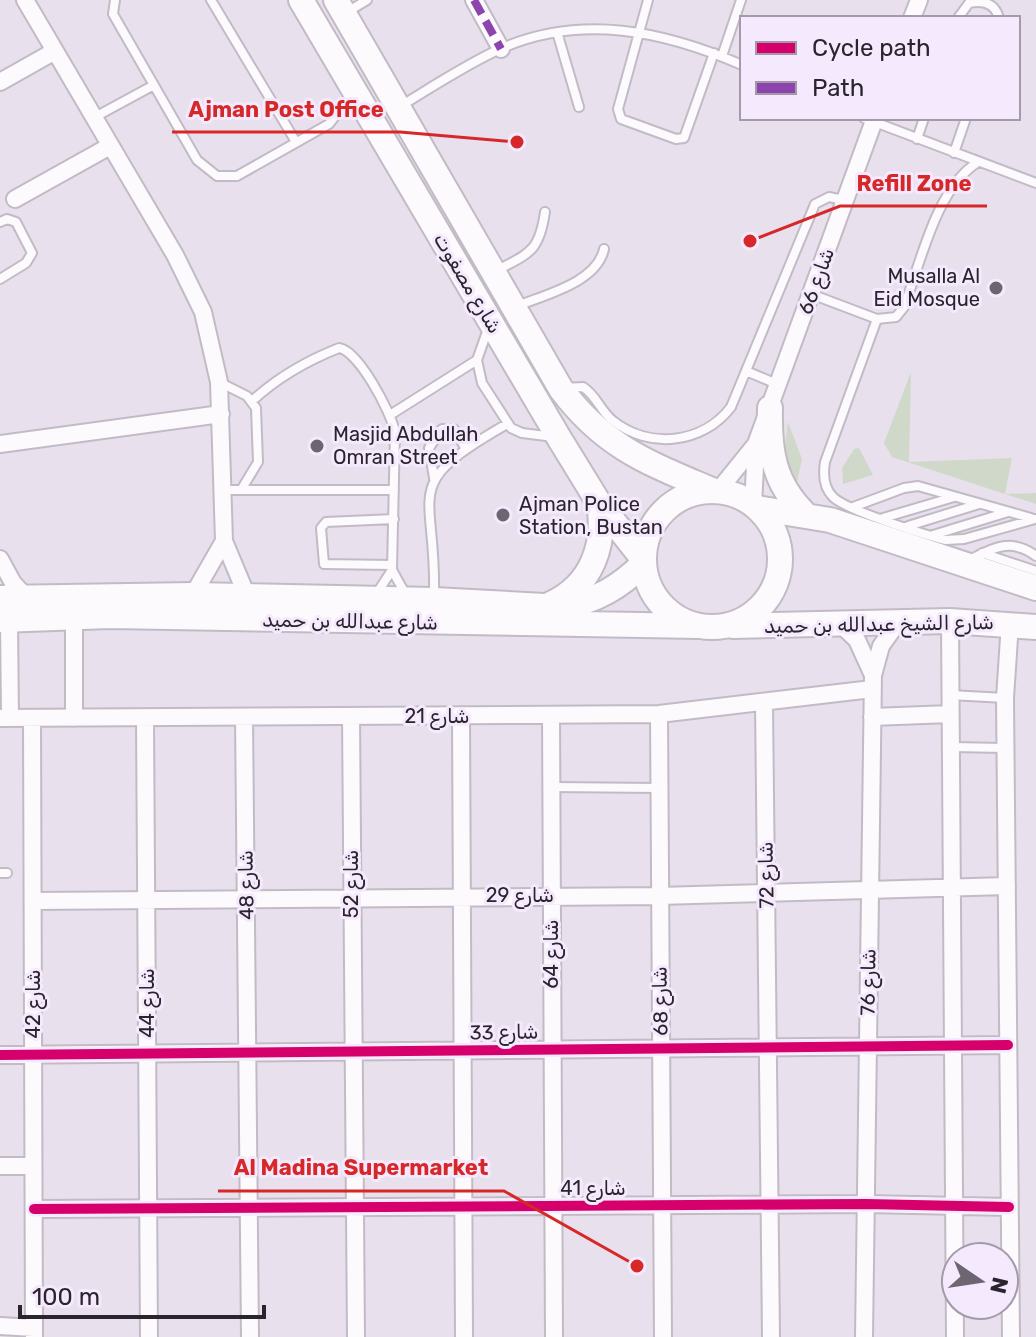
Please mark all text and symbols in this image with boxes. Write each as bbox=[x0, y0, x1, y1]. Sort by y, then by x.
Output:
legend bbox=[740, 16, 1020, 120]
text: Cycle path bbox=[812, 34, 931, 62]
text: Path bbox=[812, 74, 864, 102]
callout: Ajman Post Office bbox=[172, 86, 400, 132]
text: Ajman Post Office bbox=[188, 96, 384, 123]
callout: Refill Zone bbox=[840, 160, 987, 206]
text: Refill Zone bbox=[857, 170, 971, 197]
street label: شارع مصفوت bbox=[427, 228, 507, 339]
street label: شارع 66 bbox=[793, 245, 841, 318]
place label: Musalla Al Eid Mosque bbox=[874, 264, 980, 311]
marker: Musalla Al Eid Mosque bbox=[987, 279, 1005, 297]
place label: Masjid Abdullah Omran Street bbox=[333, 422, 479, 469]
marker: Masjid Abdullah Omran Street bbox=[308, 437, 326, 455]
place label: Ajman Police Station, Bustan bbox=[519, 492, 663, 539]
marker: Ajman Police Station, Bustan bbox=[494, 506, 512, 524]
street label: شارع عبدالله بن حميد bbox=[262, 607, 438, 637]
street label: شارع الشيخ عبدالله بن حميد bbox=[764, 610, 994, 640]
street label: شارع 21 bbox=[404, 704, 470, 730]
street label: شارع 72 bbox=[753, 841, 781, 909]
street label: شارع 48 bbox=[233, 850, 261, 920]
street label: شارع 52 bbox=[339, 850, 365, 918]
street label: شارع 29 bbox=[486, 883, 554, 909]
street label: شارع 64 bbox=[539, 919, 565, 989]
street label: شارع 76 bbox=[855, 948, 883, 1016]
street label: شارع 68 bbox=[647, 966, 675, 1036]
street label: شارع 44 bbox=[135, 968, 161, 1038]
street label: شارع 42 bbox=[21, 970, 47, 1038]
street label: شارع 33 bbox=[469, 1019, 539, 1047]
callout: Al Madina Supermarket bbox=[218, 1145, 504, 1191]
text: Al Madina Supermarket bbox=[234, 1154, 488, 1181]
street label: شارع 41 bbox=[560, 1176, 626, 1202]
north arrow bbox=[940, 1241, 1020, 1321]
scale bar bbox=[20, 1269, 264, 1319]
text: N bbox=[984, 1275, 1014, 1296]
text: 100 m bbox=[32, 1283, 100, 1311]

